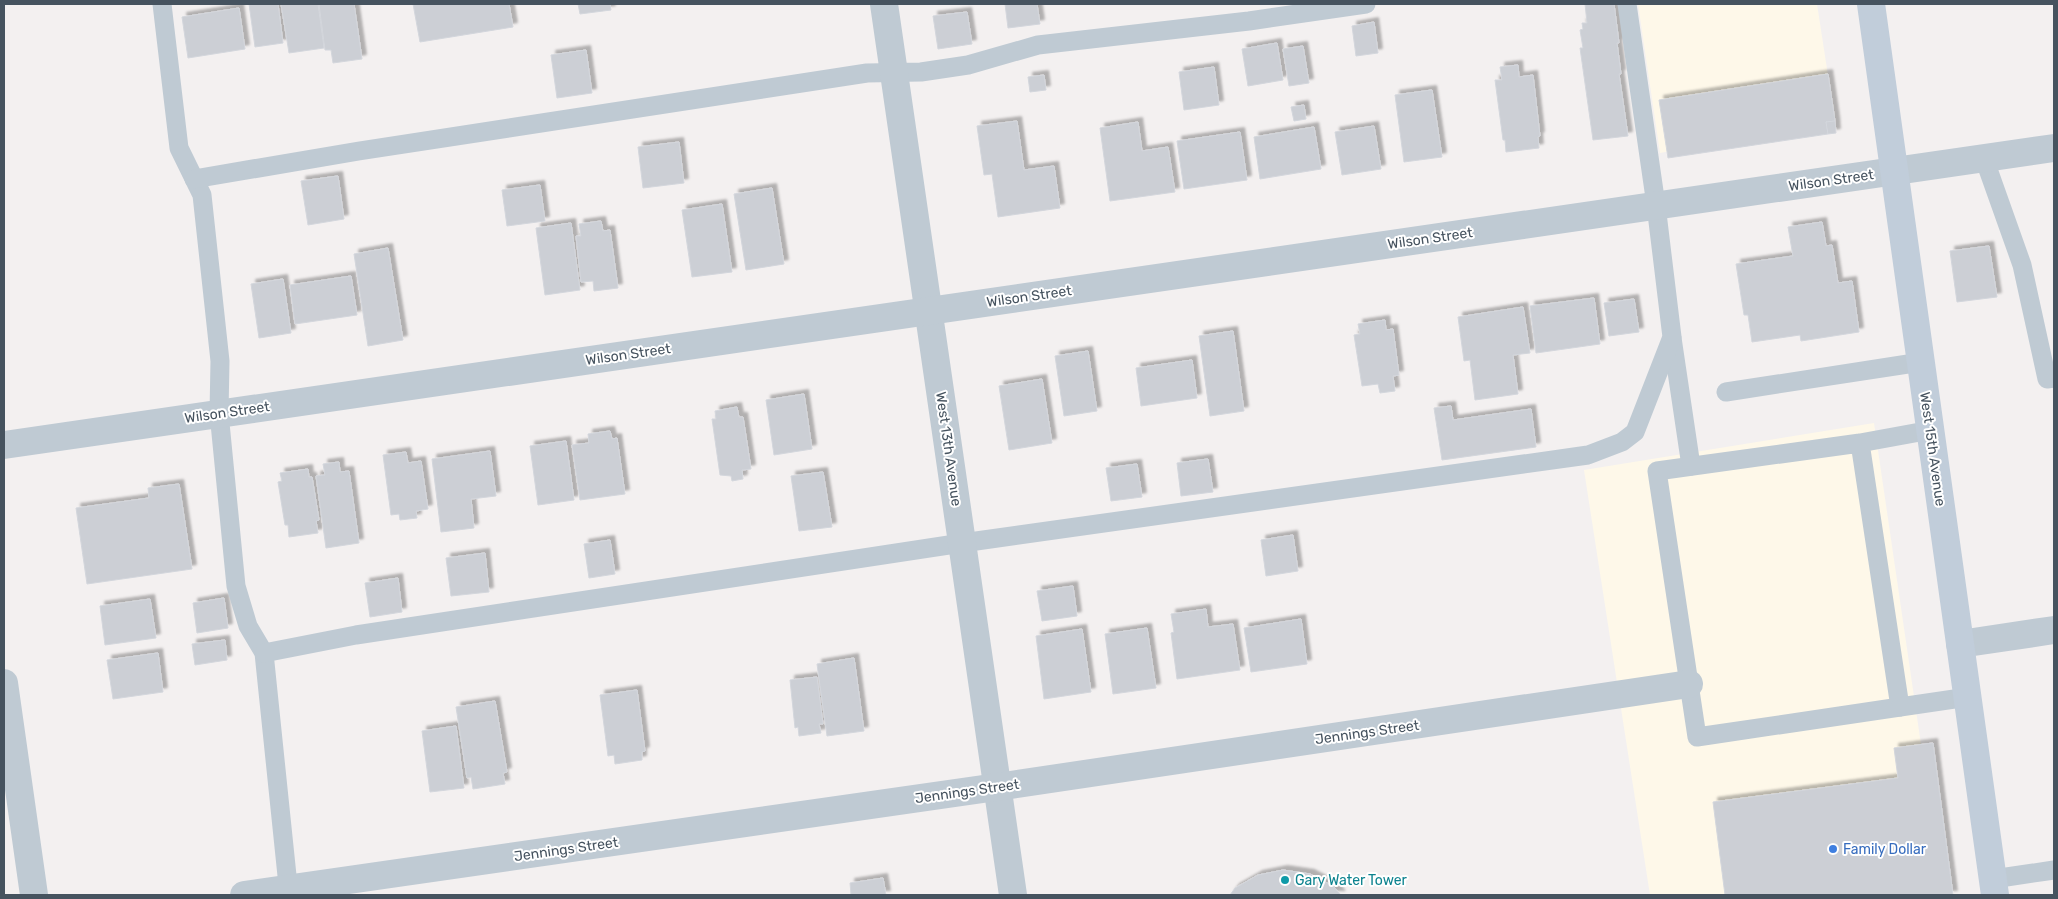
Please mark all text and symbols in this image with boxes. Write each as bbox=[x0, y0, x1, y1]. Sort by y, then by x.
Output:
street label: Wilson Street bbox=[1788, 166, 1875, 195]
street label: Wilson Street bbox=[1387, 224, 1474, 253]
street label: Wilson Street bbox=[986, 282, 1073, 311]
street label: Wilson Street bbox=[585, 340, 672, 369]
street label: West 13th Avenue bbox=[932, 391, 965, 507]
street label: West 15th Avenue bbox=[1916, 391, 1949, 507]
street label: Wilson Street bbox=[184, 398, 271, 427]
street label: Jennings Street bbox=[1314, 717, 1421, 748]
street label: Jennings Street bbox=[914, 776, 1021, 807]
street label: Jennings Street bbox=[513, 834, 620, 865]
place label: Family Dollar bbox=[1843, 841, 1927, 858]
marker: Family Dollar bbox=[1827, 843, 1839, 855]
place label: Gary Water Tower bbox=[1295, 872, 1408, 889]
marker: Gary Water Tower bbox=[1279, 874, 1291, 886]

